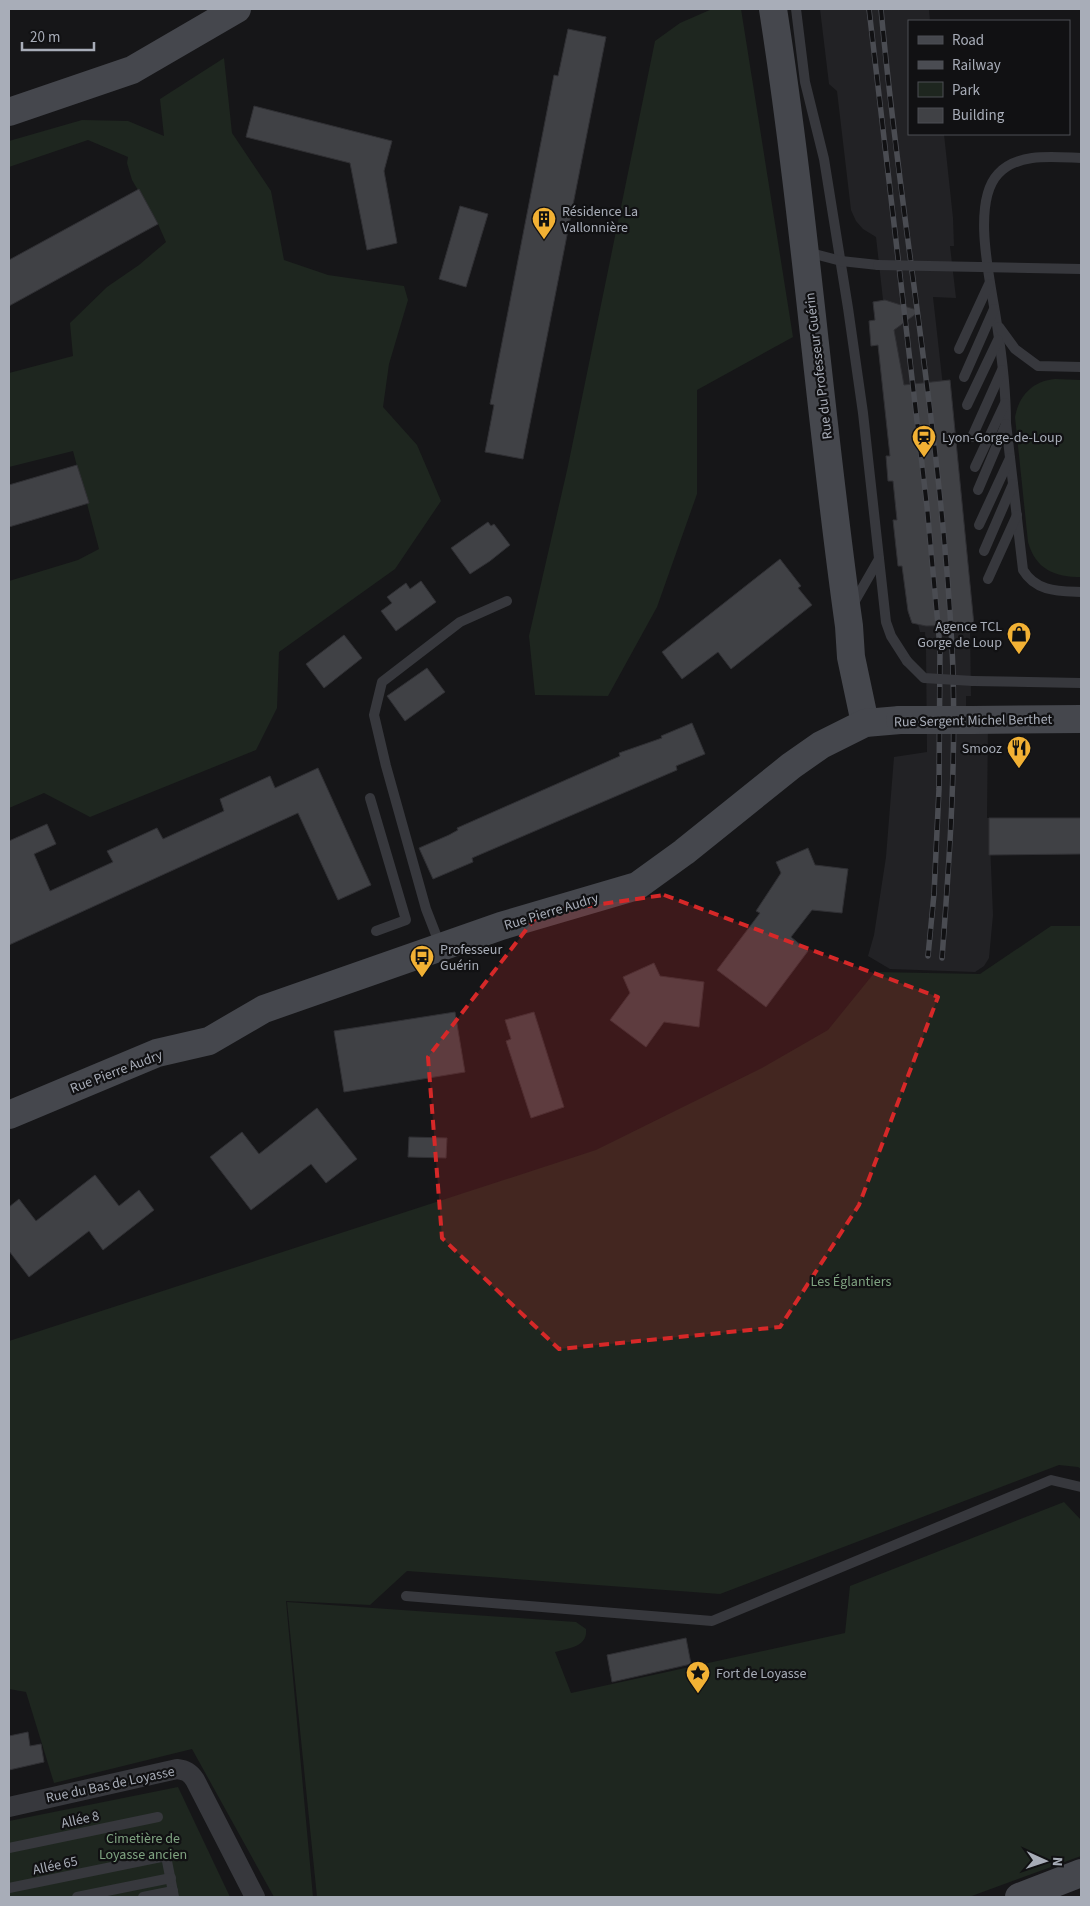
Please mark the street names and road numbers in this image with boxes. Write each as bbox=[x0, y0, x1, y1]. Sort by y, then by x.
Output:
street label: Rue du Professeur Guérin bbox=[800, 291, 838, 440]
street label: Rue Sergent Michel Berthet bbox=[894, 710, 1053, 732]
street label: Rue Pierre Audry bbox=[502, 888, 601, 936]
street label: Rue Pierre Audry bbox=[67, 1045, 166, 1099]
street label: Rue du Bas de Loyasse bbox=[44, 1762, 176, 1808]
street label: Allée 8 bbox=[59, 1806, 101, 1834]
street label: Allée 65 bbox=[31, 1851, 79, 1880]

